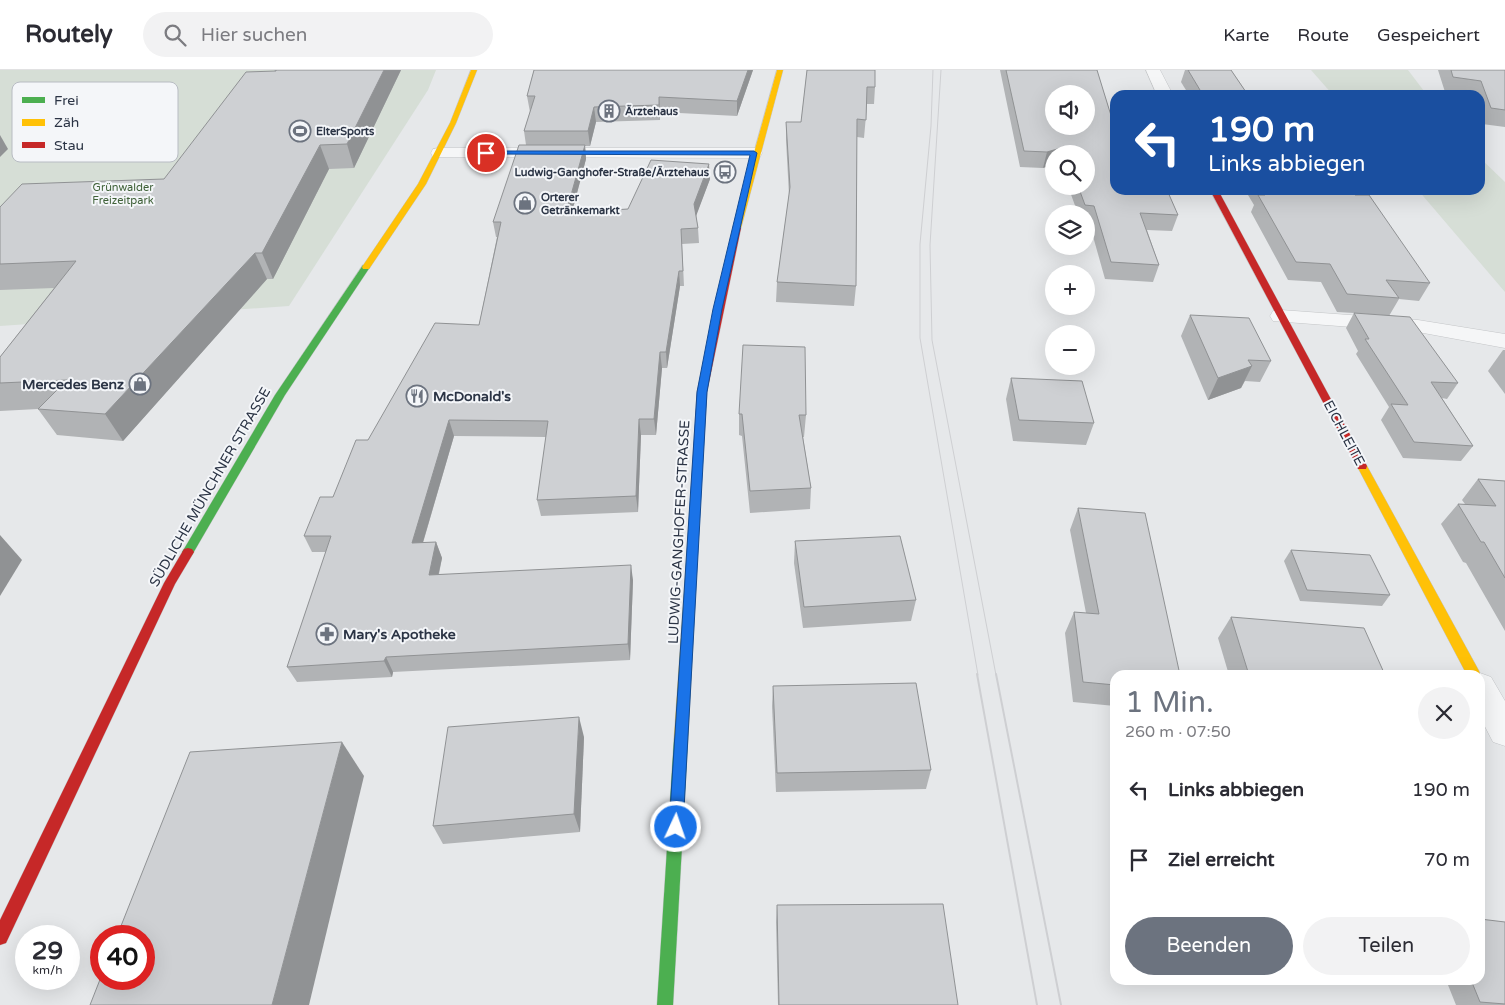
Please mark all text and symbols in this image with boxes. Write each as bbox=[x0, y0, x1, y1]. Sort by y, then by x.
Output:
search box bbox=[143, 12, 493, 57]
text: Routely bbox=[25, 20, 113, 49]
icon: search bbox=[161, 21, 189, 49]
text: Hier suchen bbox=[201, 24, 307, 46]
text: Karte bbox=[1223, 24, 1269, 46]
text: Route bbox=[1297, 24, 1349, 46]
text: Gespeichert bbox=[1377, 24, 1480, 46]
legend bbox=[12, 82, 178, 162]
map controls bbox=[1045, 85, 1095, 375]
button: sound bbox=[1045, 85, 1095, 135]
text: Frei bbox=[54, 92, 79, 109]
building icon: Ärztehaus bbox=[597, 99, 621, 123]
place label: Ärztehaus bbox=[625, 104, 679, 118]
text: 190 m bbox=[1208, 109, 1315, 151]
icon: left bbox=[1125, 110, 1190, 175]
text: Zäh bbox=[54, 114, 79, 131]
sports icon: ElterSports bbox=[288, 119, 312, 143]
place label: ElterSports bbox=[316, 125, 375, 139]
pin bbox=[465, 132, 507, 174]
text: Stau bbox=[54, 137, 84, 154]
icon: arrive bbox=[472, 139, 500, 167]
button: search bbox=[1045, 145, 1095, 195]
text: Links abbiegen bbox=[1208, 151, 1366, 177]
bus stop icon: Ludwig-Ganghofer-Straße/Ärztehaus bbox=[713, 160, 737, 184]
place label: Ludwig-Ganghofer-Straße/Ärztehaus bbox=[514, 165, 710, 180]
park label: Grünwalder Freizeitpark bbox=[92, 181, 154, 207]
shop icon: Orterer Getränkemarkt bbox=[513, 191, 537, 215]
place label: Orterer Getränkemarkt bbox=[541, 191, 620, 217]
button: layers bbox=[1045, 205, 1095, 255]
button: + bbox=[1045, 265, 1095, 315]
button: − bbox=[1045, 325, 1095, 375]
shop icon: Mercedes Benz bbox=[128, 372, 152, 396]
place label: Mercedes Benz bbox=[22, 376, 124, 393]
street label: SÜDLICHE MÜNCHNER STRASSE bbox=[146, 384, 274, 590]
restaurant icon: McDonald's bbox=[405, 384, 429, 408]
place label: McDonald's bbox=[433, 388, 511, 405]
street label: EICHLEITE bbox=[1320, 397, 1368, 469]
street label: LUDWIG-GANGHOFER-STRASSE bbox=[665, 420, 693, 644]
pharmacy icon: Mary's Apotheke bbox=[315, 622, 339, 646]
place label: Mary's Apotheke bbox=[343, 626, 456, 643]
text: 1 Min. bbox=[1125, 684, 1214, 721]
button: close bbox=[1418, 687, 1470, 739]
text: 260 m · 07:50 bbox=[1125, 722, 1231, 742]
icon: left bbox=[1125, 776, 1153, 804]
text: Links abbiegen bbox=[1168, 779, 1304, 801]
text: 190 m bbox=[1412, 779, 1470, 801]
position arrow bbox=[649, 800, 701, 852]
icon: arrive bbox=[1125, 846, 1153, 874]
text: Ziel erreicht bbox=[1168, 849, 1275, 871]
text: 70 m bbox=[1424, 849, 1470, 871]
button: Beenden bbox=[1125, 917, 1293, 975]
button: Teilen bbox=[1303, 917, 1470, 975]
speed limit sign: 40 bbox=[90, 925, 155, 990]
text: 29 bbox=[32, 936, 63, 966]
text: km/h bbox=[32, 963, 63, 977]

